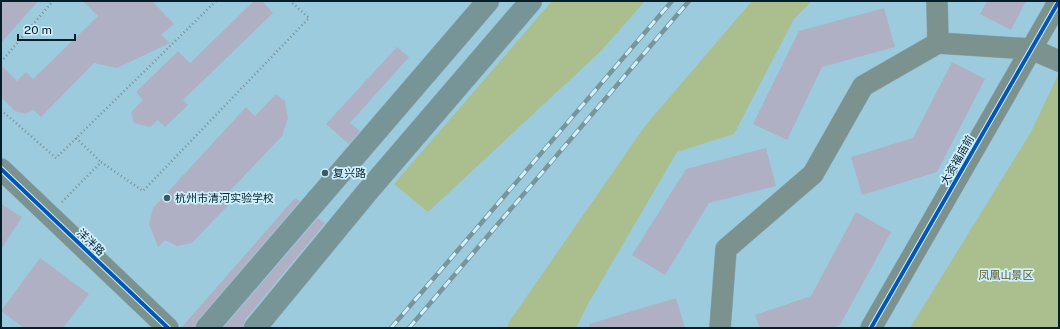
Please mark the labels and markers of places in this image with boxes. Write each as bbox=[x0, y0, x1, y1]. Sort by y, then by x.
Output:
place label: 复兴路 bbox=[333, 167, 366, 179]
marker: 复兴路 bbox=[320, 168, 330, 178]
place label: 杭州市清河实验学校 bbox=[175, 192, 274, 204]
marker: 杭州市清河实验学校 bbox=[162, 193, 172, 203]

